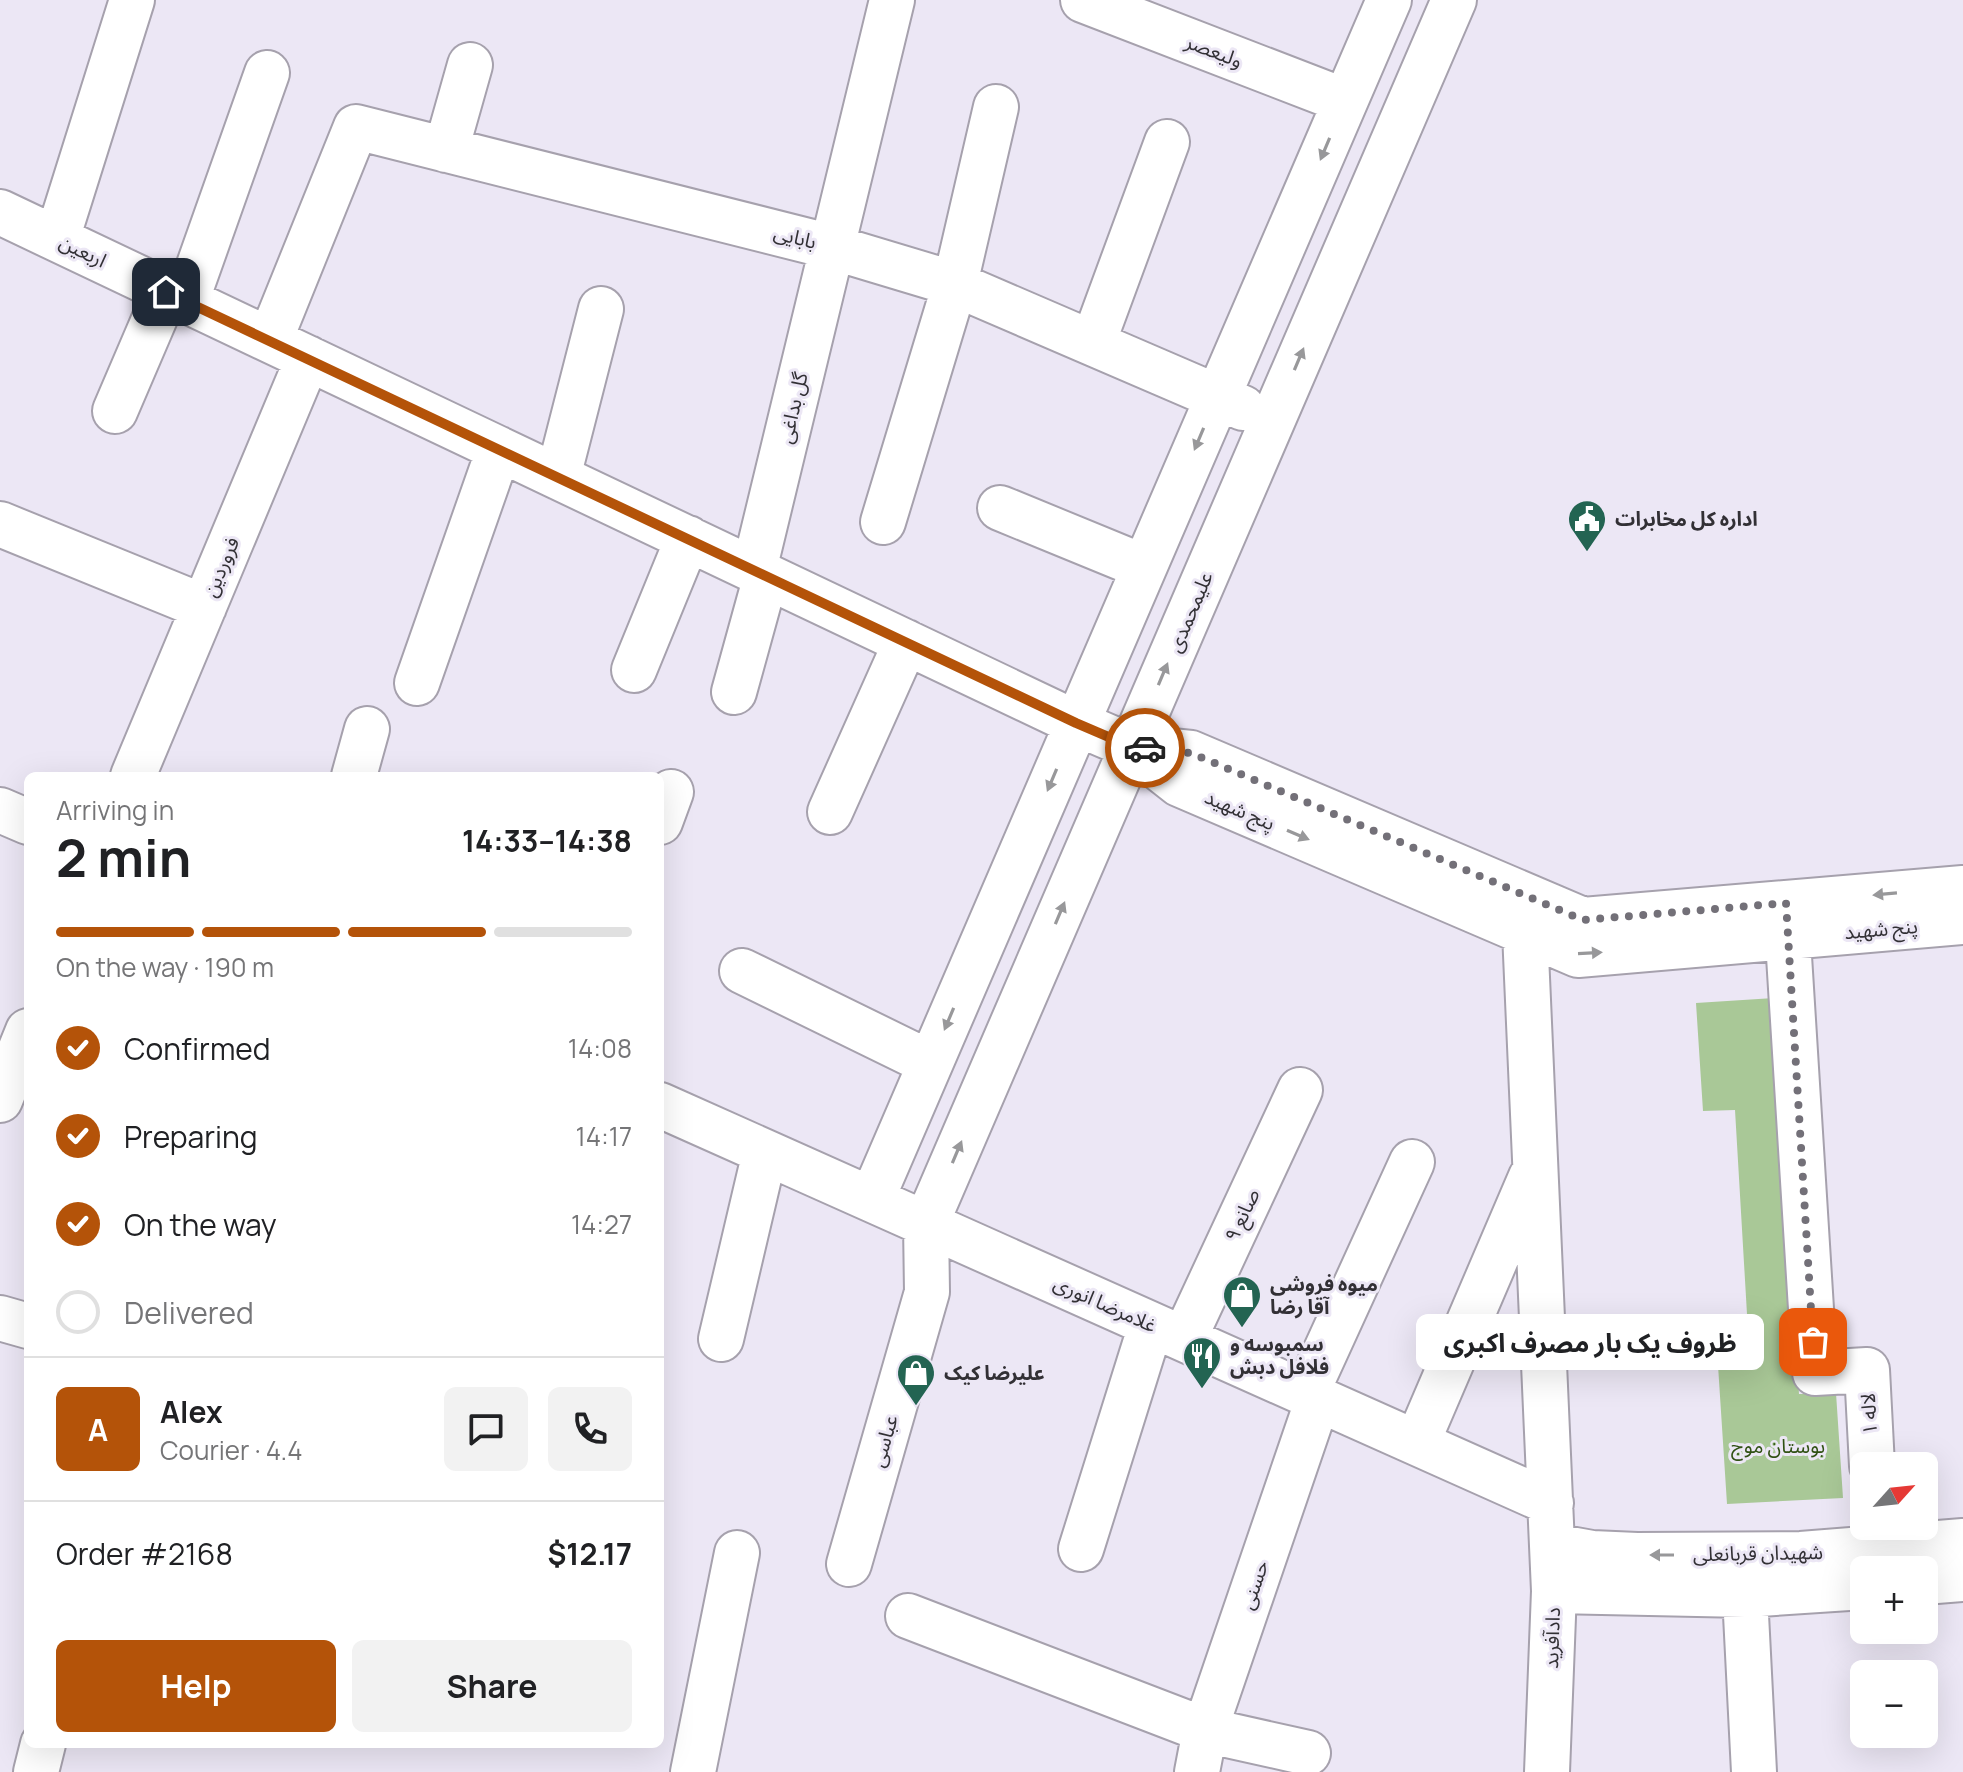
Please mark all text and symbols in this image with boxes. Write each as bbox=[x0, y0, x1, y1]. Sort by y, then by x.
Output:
street label: ولیعصر bbox=[1181, 27, 1247, 74]
one-way arrow bbox=[1318, 137, 1331, 161]
street label: بابایی bbox=[771, 218, 819, 255]
street label: اربعین bbox=[55, 228, 111, 274]
pin bbox=[132, 258, 200, 326]
icon: home bbox=[144, 270, 188, 314]
one-way arrow bbox=[1292, 347, 1306, 370]
street label: گل بداغی bbox=[771, 369, 814, 446]
one-way arrow bbox=[1193, 427, 1206, 451]
public building icon: اداره کل مخابرات bbox=[1566, 498, 1608, 553]
place label: اداره کل مخابرات bbox=[1615, 505, 1758, 532]
street label: فروردین bbox=[196, 533, 245, 601]
street label: علیمحمدی bbox=[1160, 567, 1219, 656]
one-way arrow bbox=[1156, 663, 1169, 686]
courier bbox=[1105, 708, 1185, 788]
icon: car bbox=[1123, 726, 1167, 770]
one-way arrow bbox=[1045, 769, 1058, 792]
street label: پنج شهید bbox=[1200, 783, 1279, 838]
text: Arriving in bbox=[56, 792, 174, 828]
text: 14:33–14:38 bbox=[462, 820, 632, 861]
text: 2 min bbox=[56, 822, 191, 893]
one-way arrow bbox=[1286, 829, 1310, 842]
one-way arrow bbox=[1872, 888, 1897, 901]
one-way arrow bbox=[1053, 901, 1066, 925]
street label: پنج شهید bbox=[1843, 912, 1919, 947]
one-way arrow bbox=[1578, 946, 1603, 959]
text: On the way · 190 m bbox=[56, 949, 274, 985]
one-way arrow bbox=[943, 1007, 956, 1031]
icon: check bbox=[56, 1026, 100, 1070]
text: Confirmed bbox=[124, 1028, 271, 1069]
text: 14:08 bbox=[568, 1030, 632, 1066]
icon: check bbox=[56, 1114, 100, 1158]
text: Preparing bbox=[124, 1116, 258, 1157]
text: 14:17 bbox=[576, 1118, 632, 1154]
one-way arrow bbox=[950, 1140, 963, 1164]
street label: صانع ۹ bbox=[1218, 1184, 1267, 1246]
icon: check bbox=[56, 1202, 100, 1246]
text: On the way bbox=[124, 1204, 277, 1245]
text: 14:27 bbox=[571, 1206, 632, 1242]
street label: غلامرضا انوری bbox=[1050, 1269, 1161, 1338]
place label: میوه فروشی آقا رضا bbox=[1270, 1270, 1378, 1320]
shop icon: میوه فروشی آقا رضا bbox=[1221, 1274, 1263, 1329]
text: Delivered bbox=[124, 1292, 254, 1333]
pin bbox=[1779, 1308, 1847, 1376]
callout: ظروف یک بار مصرف اکبری bbox=[1417, 1314, 1765, 1370]
icon: bag bbox=[1791, 1320, 1835, 1364]
text: ظروف یک بار مصرف اکبری bbox=[1443, 1324, 1737, 1360]
place label: سمبوسه و فلافل دبش bbox=[1230, 1330, 1329, 1380]
restaurant icon: سمبوسه و فلافل دبش bbox=[1181, 1335, 1223, 1390]
shop icon: علیرضا کیک bbox=[895, 1352, 937, 1407]
place label: علیرضا کیک bbox=[944, 1359, 1045, 1386]
button: chat bbox=[444, 1387, 528, 1471]
button: phone bbox=[548, 1387, 632, 1471]
text: Alex bbox=[160, 1391, 223, 1432]
street label: لاله ۱ bbox=[1854, 1392, 1883, 1436]
text: A bbox=[88, 1409, 108, 1450]
street label: عباسی bbox=[863, 1412, 904, 1470]
text: Courier · 4.4 bbox=[160, 1432, 302, 1468]
park label: بوستان موج bbox=[1731, 1432, 1825, 1461]
north arrow bbox=[1850, 1452, 1938, 1540]
map controls bbox=[1850, 1452, 1938, 1748]
text: Order #2168 bbox=[56, 1533, 233, 1574]
text: $12.17 bbox=[548, 1533, 632, 1574]
street label: شهیدان قربانعلی bbox=[1693, 1538, 1823, 1567]
one-way arrow bbox=[1649, 1549, 1674, 1561]
button: + bbox=[1850, 1556, 1938, 1644]
street label: حسنی bbox=[1233, 1557, 1274, 1613]
street label: دادآفرید bbox=[1537, 1607, 1566, 1669]
button: Help bbox=[56, 1640, 336, 1732]
button: Share bbox=[352, 1640, 632, 1732]
button: − bbox=[1850, 1660, 1938, 1748]

